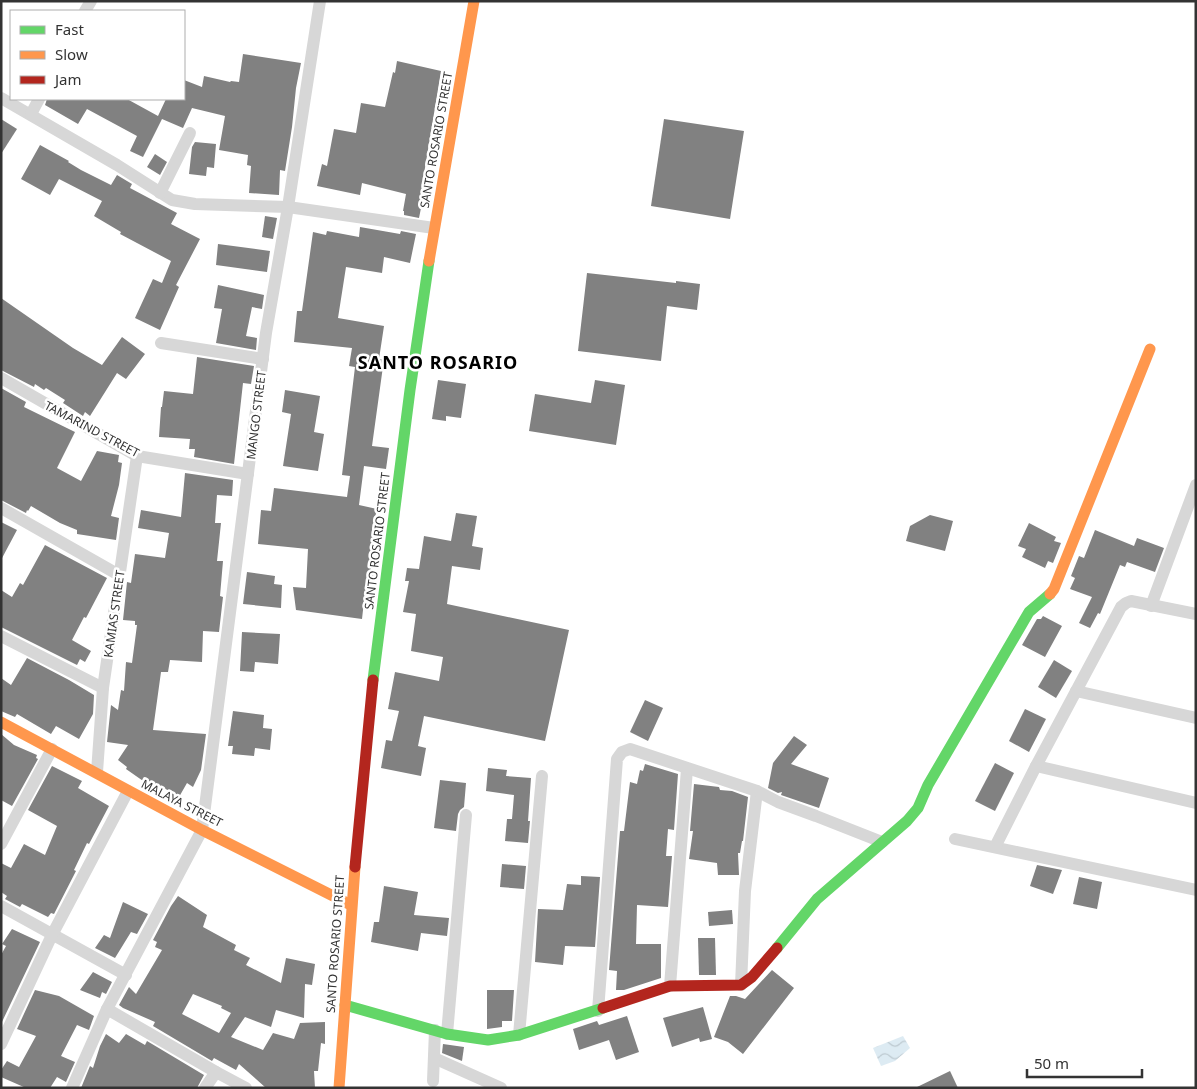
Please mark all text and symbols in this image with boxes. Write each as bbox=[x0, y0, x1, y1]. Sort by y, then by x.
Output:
legend bbox=[10, 10, 185, 100]
text: Fast bbox=[55, 19, 84, 39]
text: Slow bbox=[55, 44, 88, 64]
text: Jam bbox=[53, 69, 82, 89]
street label: SANTO ROSARIO STREET bbox=[416, 70, 456, 210]
district label: SANTO ROSARIO bbox=[358, 350, 518, 374]
street label: MANGO STREET bbox=[242, 369, 270, 461]
street label: TAMARIND STREET bbox=[42, 397, 143, 461]
street label: SANTO ROSARIO STREET bbox=[360, 471, 394, 611]
street label: KAMIAS STREET bbox=[99, 569, 129, 659]
street label: MALAYA STREET bbox=[138, 775, 226, 831]
street label: SANTO ROSARIO STREET bbox=[322, 874, 348, 1014]
scale bar bbox=[1027, 1046, 1142, 1078]
text: 50 m bbox=[1034, 1053, 1069, 1073]

